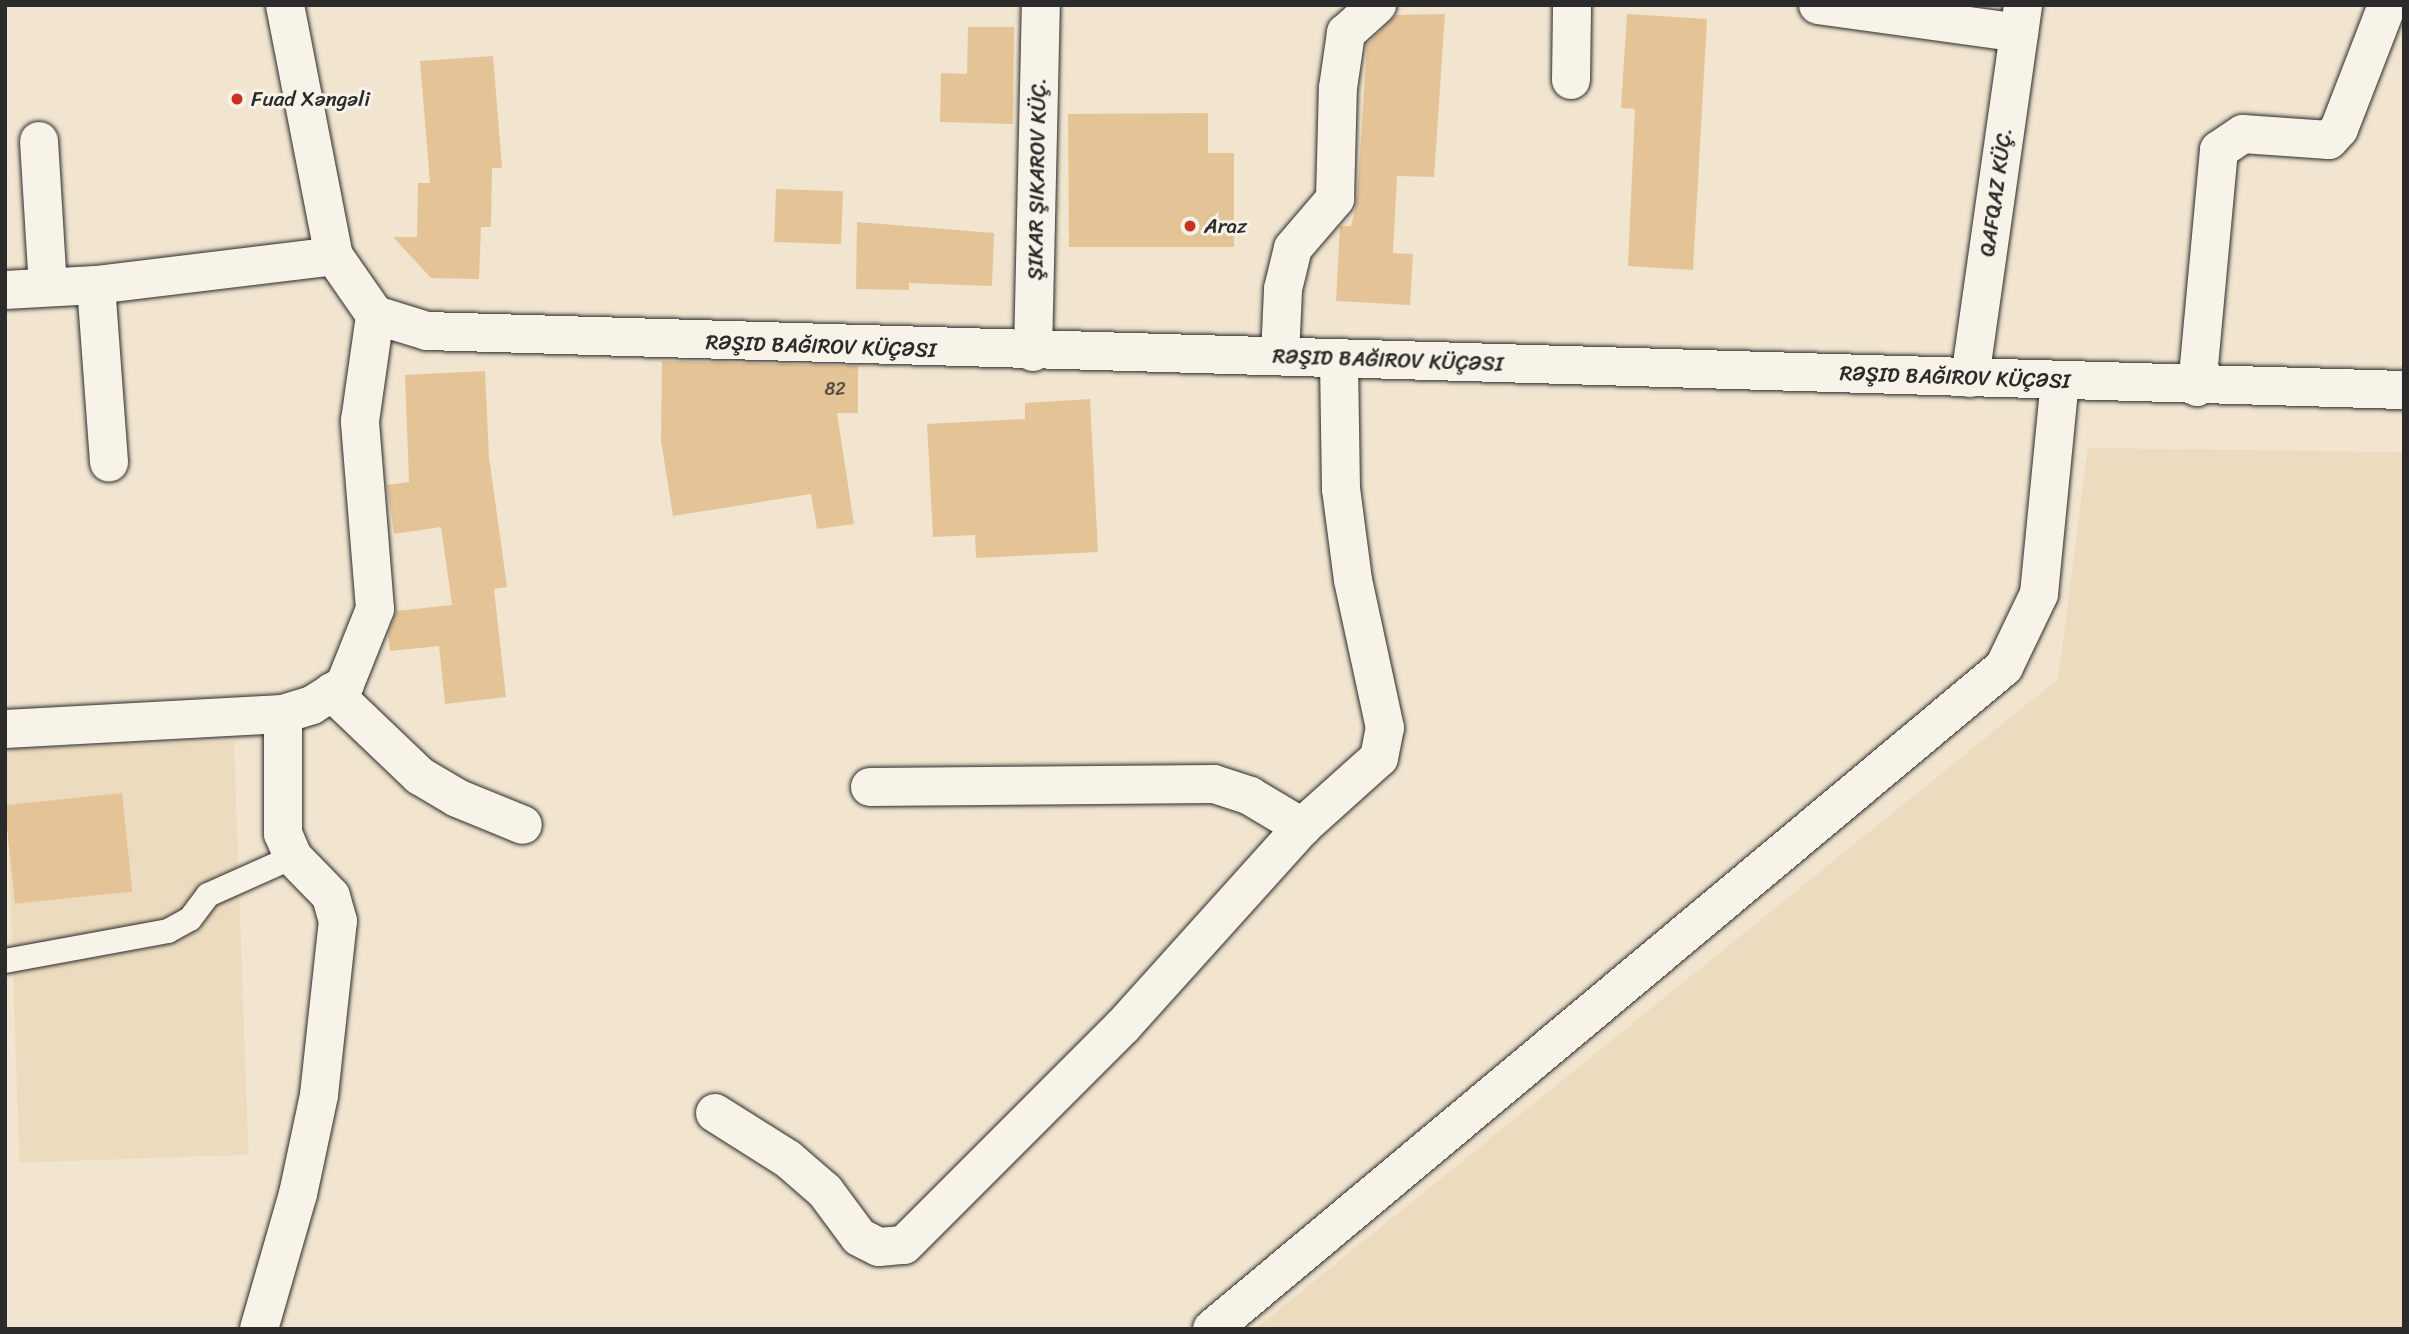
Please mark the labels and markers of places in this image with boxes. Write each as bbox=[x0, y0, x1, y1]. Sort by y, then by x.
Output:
place label: Fuad Xəngəli bbox=[251, 86, 370, 112]
marker: Fuad Xəngəli bbox=[229, 91, 245, 107]
place label: Araz bbox=[1204, 213, 1247, 239]
marker: Araz bbox=[1182, 218, 1198, 234]

